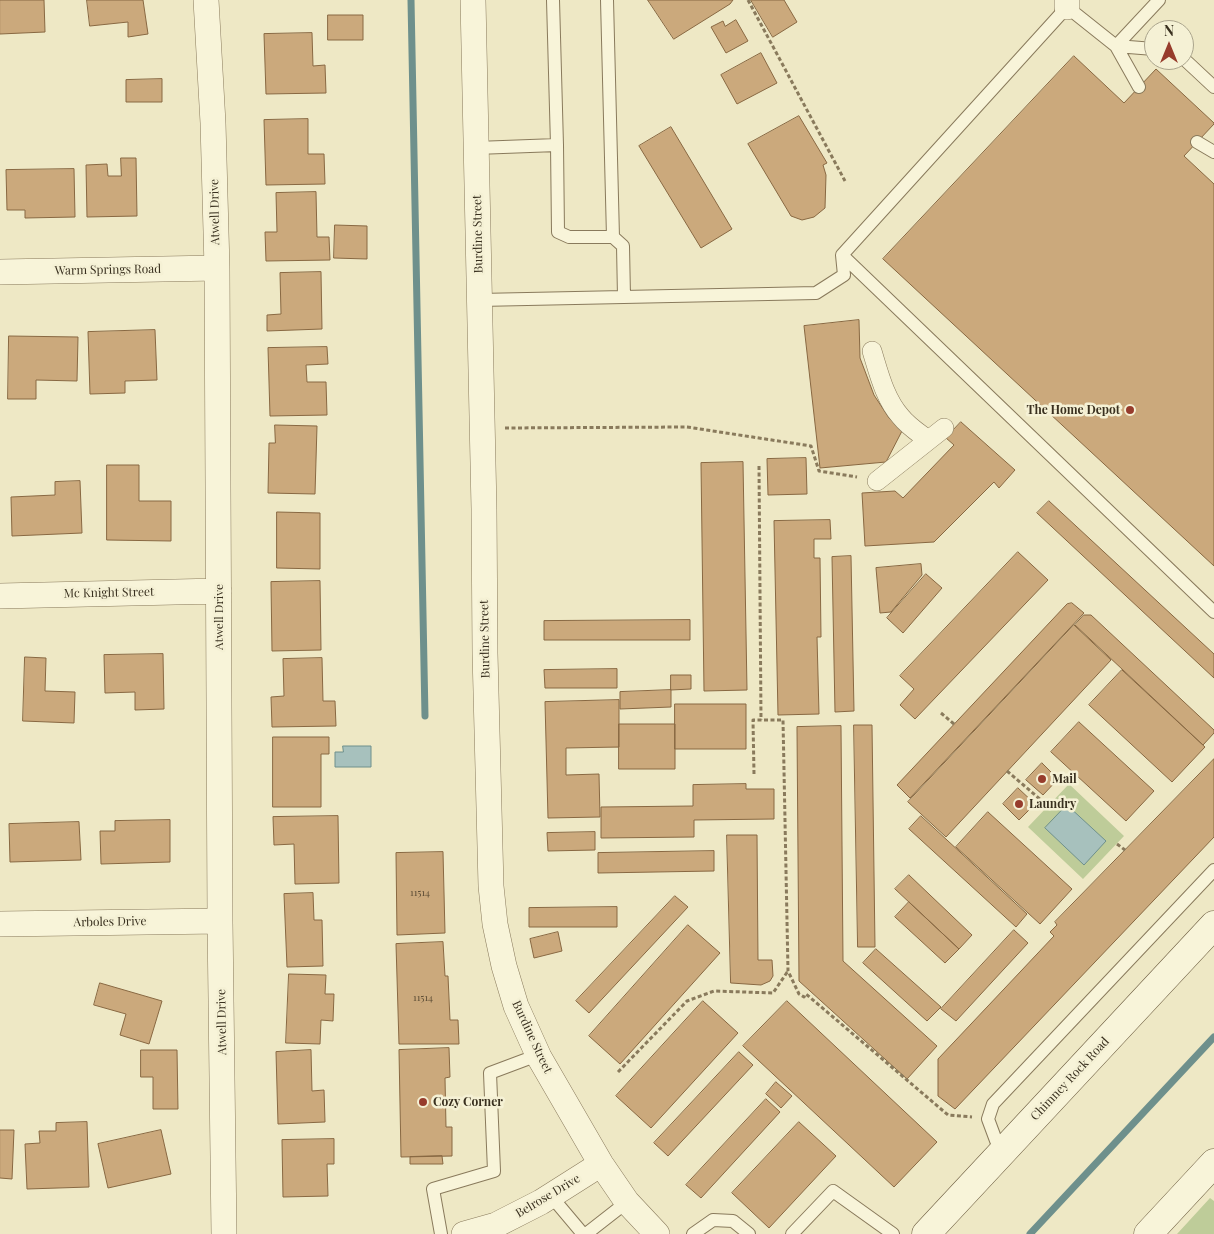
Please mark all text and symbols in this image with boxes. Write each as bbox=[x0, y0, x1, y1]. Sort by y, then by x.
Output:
north arrow bbox=[1144, 20, 1194, 70]
text: N bbox=[1164, 21, 1174, 40]
street label: Atwell Drive bbox=[207, 179, 223, 245]
street label: Burdine Street bbox=[470, 195, 486, 273]
street label: Warm Springs Road bbox=[55, 262, 161, 278]
place label: The Home Depot bbox=[1026, 403, 1120, 417]
marker: The Home Depot bbox=[1124, 404, 1136, 416]
street label: Atwell Drive bbox=[212, 584, 226, 650]
street label: Mc Knight Street bbox=[64, 585, 154, 601]
street label: Burdine Street bbox=[477, 600, 493, 678]
place label: Mail bbox=[1052, 772, 1077, 786]
marker: Mail bbox=[1036, 773, 1048, 785]
place label: Laundry bbox=[1029, 797, 1076, 811]
marker: Laundry bbox=[1013, 798, 1025, 810]
house number: 11514 bbox=[410, 887, 430, 899]
street label: Arboles Drive bbox=[73, 914, 147, 930]
street label: Atwell Drive bbox=[214, 989, 230, 1055]
house number: 11514 bbox=[413, 992, 433, 1004]
street label: Burdine Street bbox=[509, 998, 555, 1076]
street label: Chimney Rock Road bbox=[1028, 1034, 1112, 1124]
place label: Cozy Corner bbox=[433, 1095, 503, 1109]
marker: Cozy Corner bbox=[417, 1096, 429, 1108]
street label: Belrose Drive bbox=[513, 1171, 583, 1221]

